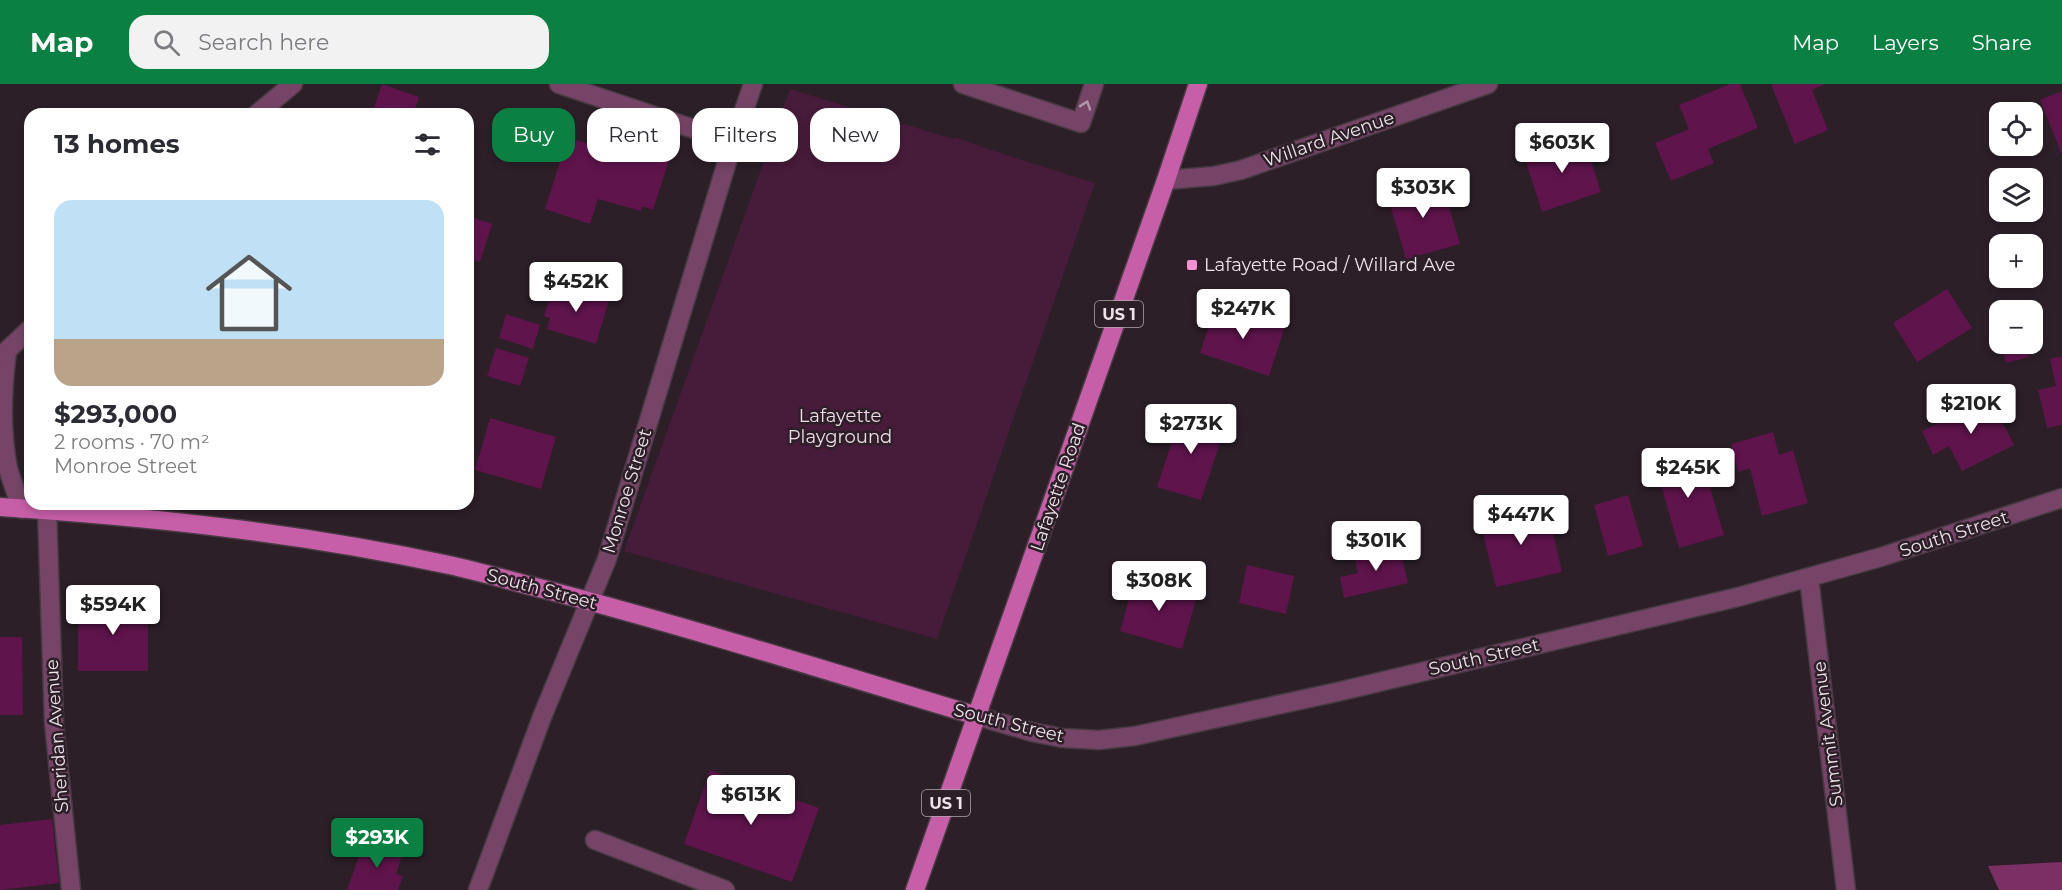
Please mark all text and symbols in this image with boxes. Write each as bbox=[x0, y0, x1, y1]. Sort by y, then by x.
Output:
search box bbox=[129, 15, 549, 69]
text: Map bbox=[30, 25, 93, 59]
icon: search bbox=[150, 26, 183, 59]
text: Search here bbox=[198, 29, 329, 56]
text: Map bbox=[1792, 30, 1839, 55]
text: Layers bbox=[1872, 30, 1939, 55]
text: Share bbox=[1972, 30, 2032, 55]
one-way arrow bbox=[1079, 100, 1092, 111]
map controls bbox=[1989, 102, 2043, 354]
button: locate bbox=[1989, 102, 2043, 156]
street label: Willard Avenue bbox=[1261, 106, 1397, 172]
chip: Buy bbox=[492, 108, 575, 162]
chip: Rent bbox=[587, 108, 680, 162]
chip: Filters bbox=[692, 108, 798, 162]
chip: New bbox=[810, 108, 900, 162]
pin: $603K bbox=[1520, 123, 1604, 174]
text: 13 homes bbox=[54, 128, 180, 160]
icon: filters bbox=[411, 128, 444, 161]
text: $603K bbox=[1529, 130, 1595, 154]
pin: $303K bbox=[1381, 168, 1465, 219]
button: layers bbox=[1989, 168, 2043, 222]
text: $303K bbox=[1391, 175, 1455, 199]
button: + bbox=[1989, 234, 2043, 288]
icon: home bbox=[195, 239, 303, 347]
place label: Lafayette Road / Willard Ave bbox=[1204, 254, 1456, 276]
marker: Lafayette Road / Willard Ave bbox=[1185, 258, 1199, 272]
pin: $452K bbox=[534, 262, 618, 313]
text: $452K bbox=[543, 269, 609, 293]
pin: $247K bbox=[1201, 289, 1285, 340]
text: $247K bbox=[1211, 296, 1275, 320]
button: − bbox=[1989, 300, 2043, 354]
road number: US 1 bbox=[1095, 301, 1143, 327]
pin: $210K bbox=[1929, 384, 2013, 435]
text: $210K bbox=[1941, 391, 2001, 415]
text: $293,000 bbox=[54, 398, 177, 430]
pin: $273K bbox=[1149, 404, 1233, 455]
park label: Lafayette Playground bbox=[788, 405, 892, 448]
text: $273K bbox=[1159, 411, 1223, 435]
street label: Lafayette Road bbox=[1026, 420, 1090, 554]
street label: Monroe Street bbox=[598, 426, 656, 556]
text: 2 rooms · 70 m² bbox=[54, 430, 210, 454]
pin: $245K bbox=[1646, 448, 1730, 499]
text: Monroe Street bbox=[54, 454, 197, 478]
text: $245K bbox=[1656, 455, 1720, 479]
pin: $447K bbox=[1479, 495, 1563, 546]
text: $447K bbox=[1488, 502, 1554, 526]
street label: South Street bbox=[1897, 506, 2011, 562]
pin: $301K bbox=[1334, 521, 1418, 572]
text: $301K bbox=[1346, 528, 1406, 552]
pin: $308K bbox=[1117, 561, 1201, 612]
street label: South Street bbox=[485, 564, 599, 614]
text: $308K bbox=[1126, 568, 1192, 592]
pin: $594K bbox=[71, 585, 155, 636]
text: $594K bbox=[80, 592, 146, 616]
street label: South Street bbox=[1426, 634, 1542, 680]
street label: Sheridan Avenue bbox=[41, 658, 73, 813]
street label: Summit Avenue bbox=[1808, 660, 1848, 808]
street label: South Street bbox=[951, 699, 1067, 747]
pin: $613K bbox=[709, 775, 793, 826]
text: $613K bbox=[721, 782, 781, 806]
road number: US 1 bbox=[922, 790, 970, 816]
pin: $293K bbox=[335, 818, 419, 869]
text: $293K bbox=[345, 825, 409, 849]

